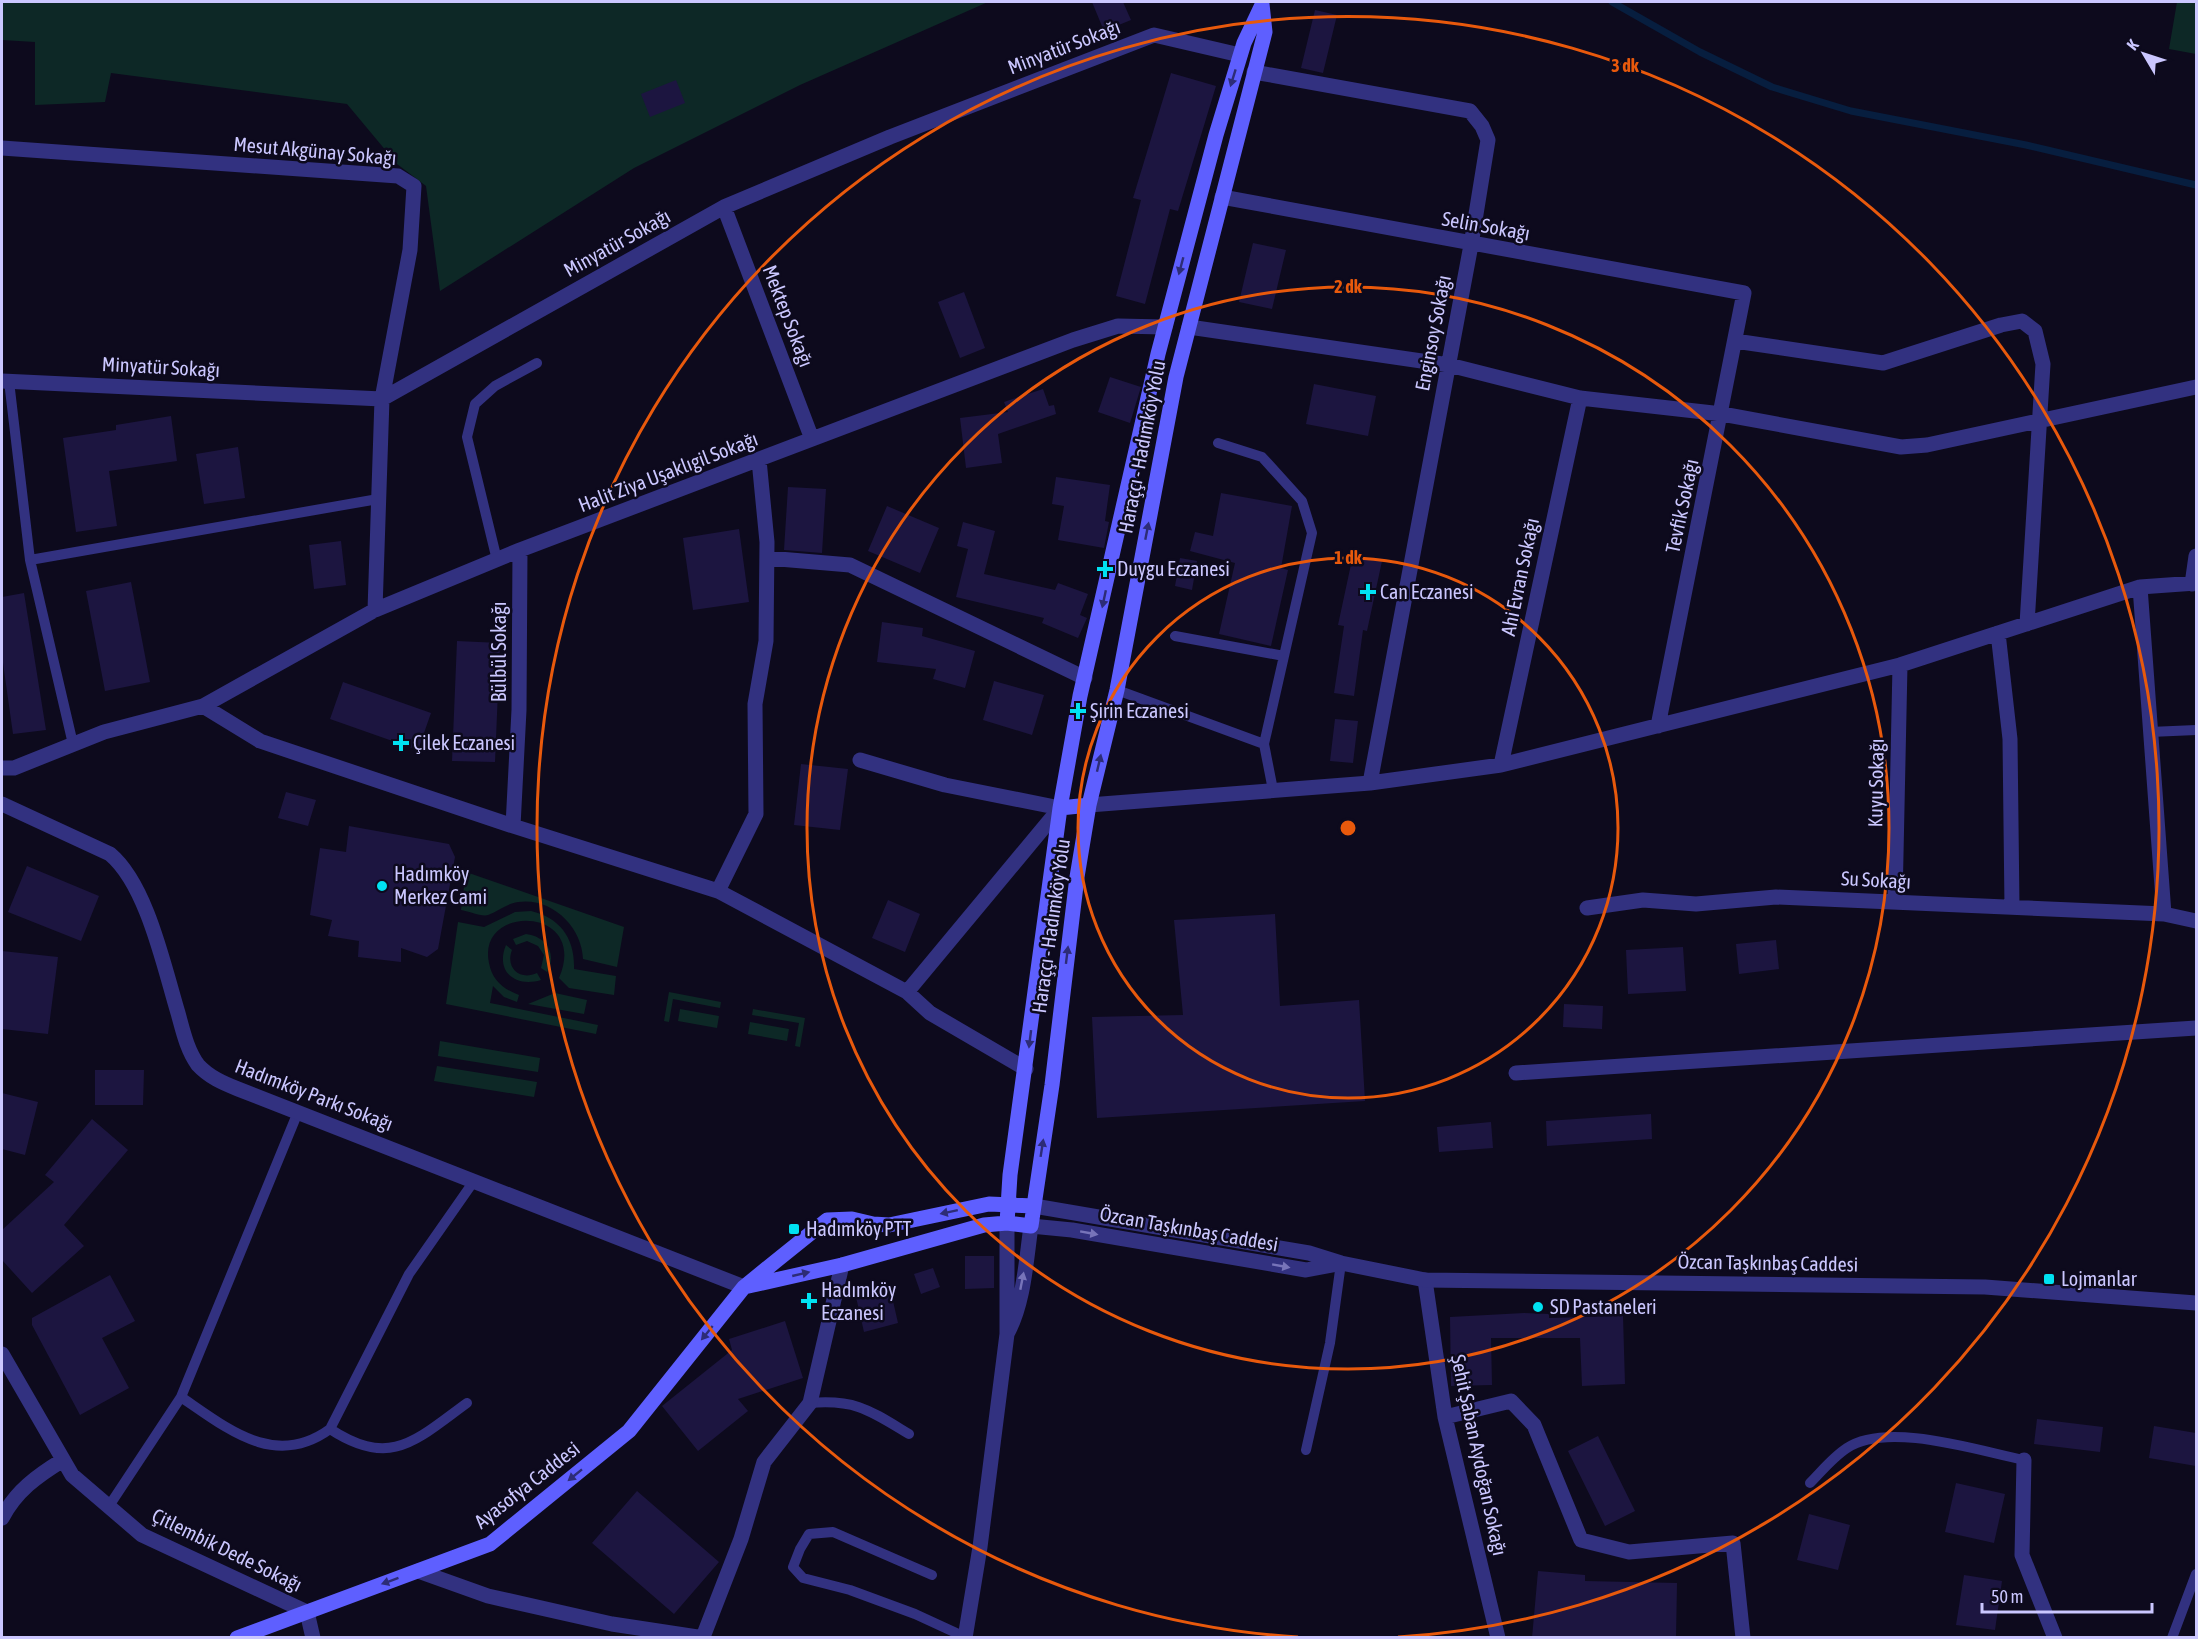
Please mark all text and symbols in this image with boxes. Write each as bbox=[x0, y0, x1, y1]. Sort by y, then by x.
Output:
street label: Minyatür Sokağı bbox=[1005, 15, 1123, 78]
north arrow bbox=[2114, 24, 2174, 84]
text: K bbox=[2123, 36, 2142, 53]
text: 3 dk bbox=[1611, 55, 1640, 76]
one-way arrow bbox=[1228, 69, 1237, 87]
street label: Mesut Akgünay Sokağı bbox=[233, 132, 398, 169]
street label: Minyatür Sokağı bbox=[559, 204, 674, 281]
street label: Selin Sokağı bbox=[1440, 206, 1532, 245]
one-way arrow bbox=[1176, 257, 1185, 275]
street label: Mektep Sokağı bbox=[759, 262, 818, 370]
street label: Enginsoy Sokağı bbox=[1410, 273, 1455, 393]
text: 2 dk bbox=[1334, 276, 1363, 297]
street label: Minyatür Sokağı bbox=[101, 352, 221, 381]
street label: Haraççı - Hadımköy Yolu bbox=[1113, 359, 1170, 535]
street label: Halit Ziya Uşaklıgil Sokağı bbox=[575, 427, 761, 516]
street label: Tevfik Sokağı bbox=[1660, 457, 1703, 555]
street label: Ahi Evran Sokağı bbox=[1496, 516, 1543, 638]
one-way arrow bbox=[1143, 521, 1152, 540]
text: 1 dk bbox=[1334, 547, 1363, 568]
place label: Duygu Eczanesi bbox=[1117, 557, 1230, 580]
marker: Duygu Eczanesi bbox=[1098, 562, 1112, 576]
place label: Can Eczanesi bbox=[1380, 580, 1474, 603]
marker: Can Eczanesi bbox=[1361, 585, 1375, 599]
one-way arrow bbox=[1099, 590, 1108, 609]
street label: Bülbül Sokağı bbox=[487, 602, 510, 702]
place label: Şirin Eczanesi bbox=[1090, 699, 1189, 722]
marker: Şirin Eczanesi bbox=[1071, 704, 1085, 718]
place label: Çilek Eczanesi bbox=[413, 731, 515, 754]
marker: Çilek Eczanesi bbox=[394, 736, 408, 750]
street label: Kuyu Sokağı bbox=[1863, 738, 1888, 828]
one-way arrow bbox=[1095, 754, 1105, 772]
centre of rings bbox=[1338, 818, 1358, 838]
street label: Haraççı - Hadımköy Yolu bbox=[1027, 837, 1074, 1014]
place label: Hadımköy Merkez Cami bbox=[394, 862, 487, 908]
street label: Su Sokağı bbox=[1841, 866, 1912, 893]
marker: Hadımköy Merkez Cami bbox=[375, 879, 389, 893]
one-way arrow bbox=[1062, 946, 1072, 965]
one-way arrow bbox=[1025, 1030, 1035, 1049]
street label: Hadımköy Parkı Sokağı bbox=[232, 1054, 396, 1135]
one-way arrow bbox=[1037, 1139, 1046, 1158]
street label: Özcan Taşkınbaş Caddesi bbox=[1098, 1201, 1280, 1256]
one-way arrow bbox=[940, 1208, 959, 1217]
place label: Hadımköy PTT bbox=[806, 1217, 912, 1240]
marker: Hadımköy PTT bbox=[787, 1222, 801, 1236]
one-way arrow bbox=[1079, 1229, 1098, 1238]
street label: Özcan Taşkınbaş Caddesi bbox=[1678, 1249, 1859, 1276]
one-way arrow bbox=[1272, 1261, 1291, 1270]
place label: Lojmanlar bbox=[2061, 1267, 2138, 1290]
one-way arrow bbox=[792, 1269, 810, 1279]
one-way arrow bbox=[1018, 1271, 1027, 1290]
marker: Lojmanlar bbox=[2042, 1272, 2056, 1286]
place label: Hadımköy Eczanesi bbox=[821, 1278, 896, 1324]
marker: Hadımköy Eczanesi bbox=[802, 1294, 816, 1308]
place label: SD Pastaneleri bbox=[1550, 1295, 1657, 1318]
marker: SD Pastaneleri bbox=[1531, 1300, 1545, 1314]
one-way arrow bbox=[701, 1325, 714, 1341]
street label: Şehit Şaban Aydoğan Sokağı bbox=[1447, 1352, 1512, 1558]
street label: Ayasofya Caddesi bbox=[469, 1436, 584, 1533]
one-way arrow bbox=[567, 1468, 583, 1481]
street label: Çitlembik Dede Sokağı bbox=[148, 1503, 306, 1596]
one-way arrow bbox=[381, 1576, 399, 1586]
scale bar bbox=[1982, 1576, 2152, 1614]
text: 50 m bbox=[1991, 1586, 2023, 1607]

